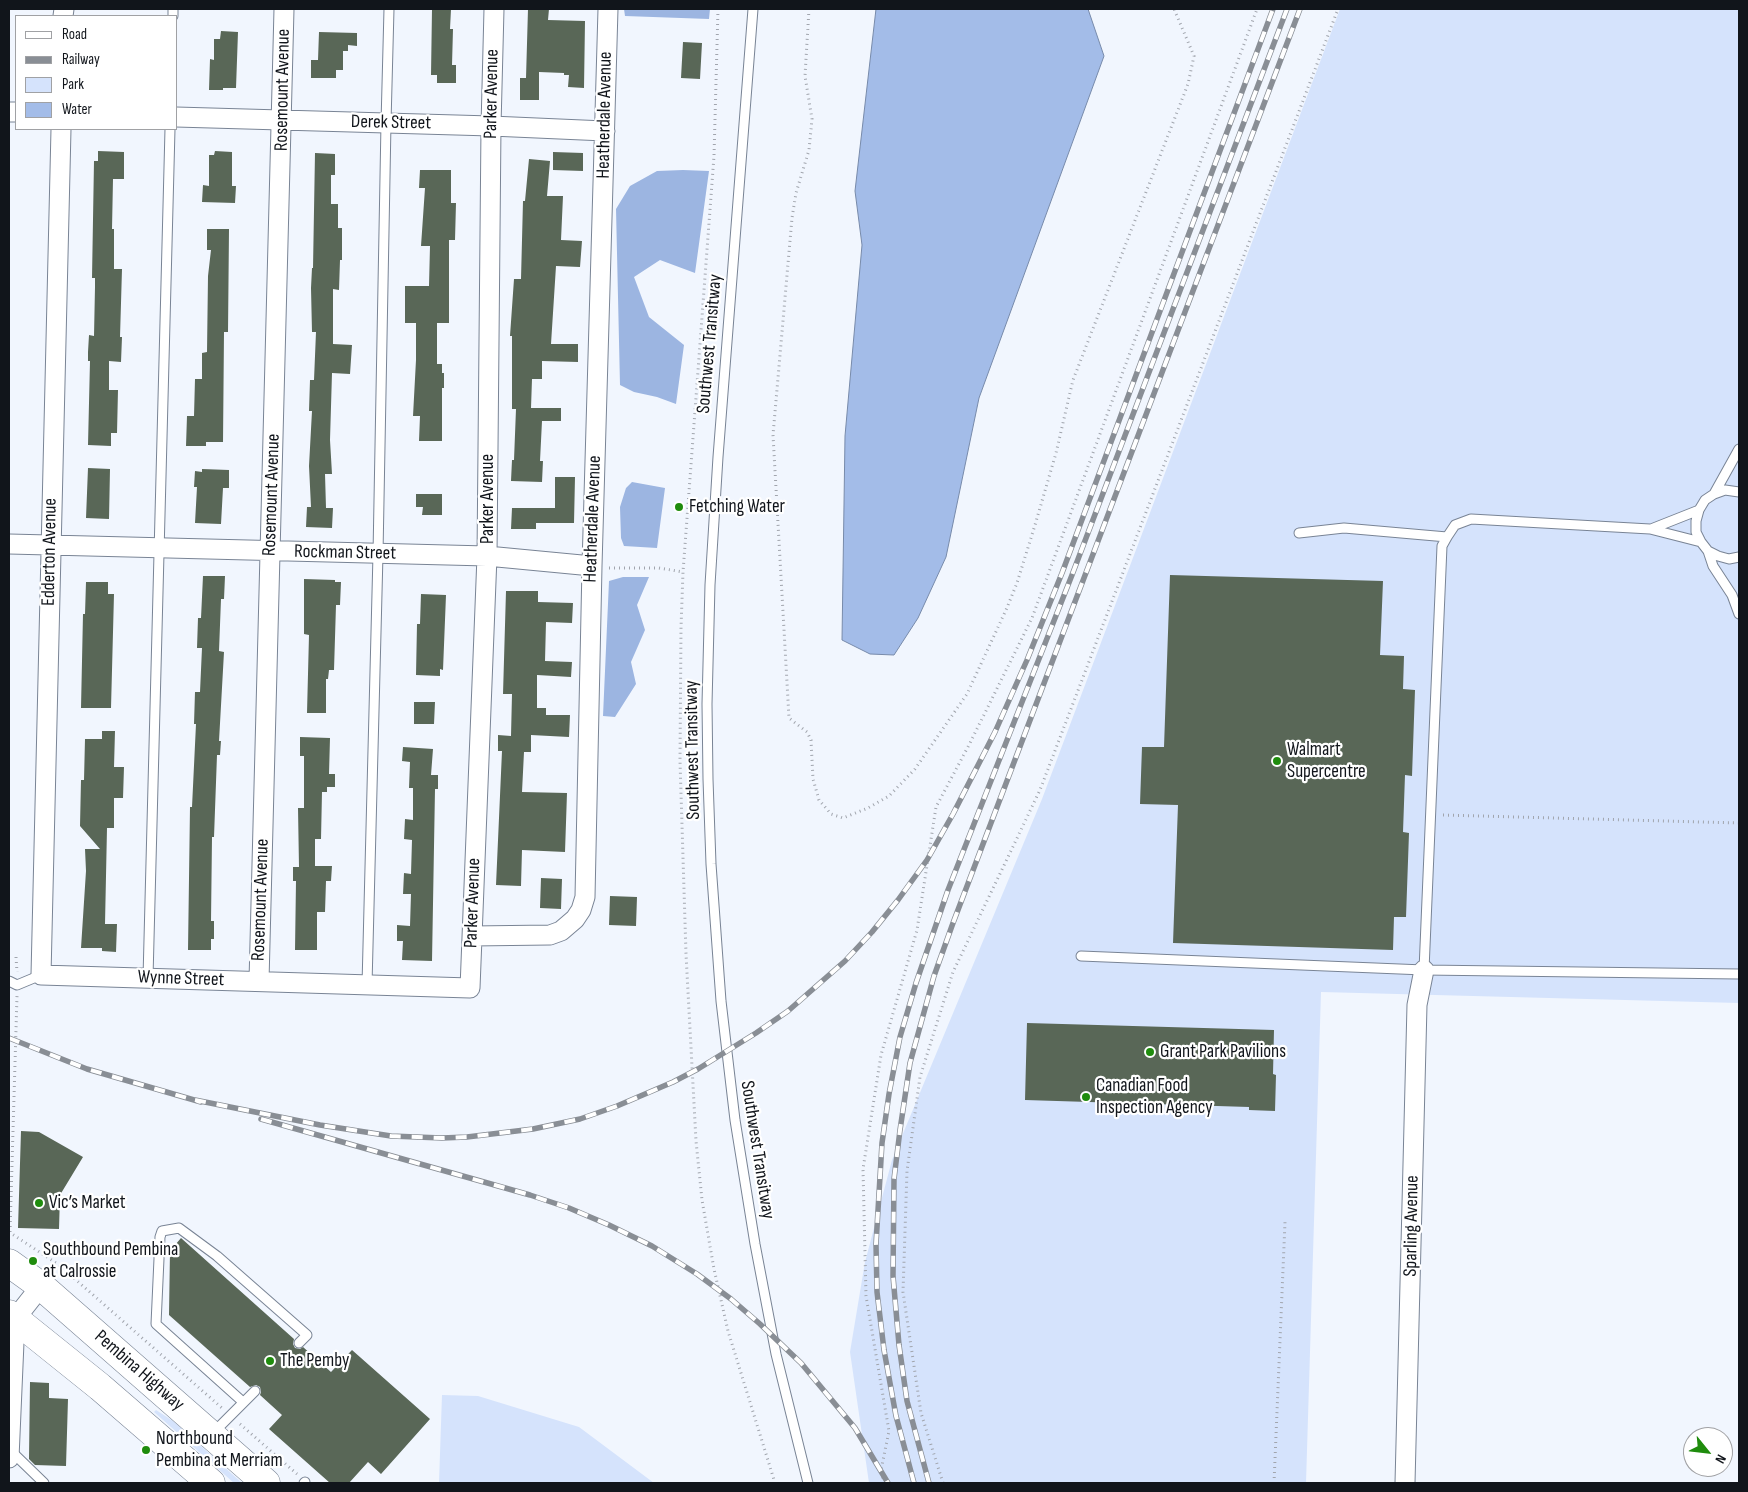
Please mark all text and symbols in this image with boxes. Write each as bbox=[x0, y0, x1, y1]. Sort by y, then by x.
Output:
legend bbox=[15, 15, 178, 130]
text: Road bbox=[62, 25, 87, 44]
street label: Rosemount Avenue bbox=[271, 29, 295, 151]
street label: Parker Avenue bbox=[480, 49, 504, 139]
text: Railway bbox=[62, 50, 100, 69]
street label: Heatherdale Avenue bbox=[592, 51, 618, 179]
text: Park bbox=[62, 75, 84, 94]
text: Water bbox=[62, 100, 92, 119]
street label: Derek Street bbox=[351, 111, 431, 135]
street label: Southwest Transitway bbox=[693, 273, 727, 415]
street label: Rosemount Avenue bbox=[258, 433, 286, 557]
street label: Parker Avenue bbox=[477, 454, 499, 544]
street label: Heatherdale Avenue bbox=[579, 455, 607, 583]
place label: Fetching Water bbox=[689, 496, 785, 518]
street label: Edderton Avenue bbox=[38, 498, 62, 606]
marker: Fetching Water bbox=[673, 501, 685, 513]
street label: Rockman Street bbox=[294, 541, 396, 565]
street label: Southwest Transitway bbox=[680, 680, 706, 820]
place label: Walmart Supercentre bbox=[1287, 739, 1366, 783]
marker: Walmart Supercentre bbox=[1271, 755, 1283, 767]
street label: Rosemount Avenue bbox=[247, 838, 275, 962]
street label: Parker Avenue bbox=[460, 858, 486, 948]
street label: Wynne Street bbox=[137, 966, 225, 992]
place label: Grant Park Pavilions bbox=[1160, 1041, 1286, 1063]
marker: Grant Park Pavilions bbox=[1144, 1046, 1156, 1058]
place label: Canadian Food Inspection Agency bbox=[1096, 1075, 1213, 1119]
street label: Southwest Transitway bbox=[735, 1079, 779, 1221]
marker: Canadian Food Inspection Agency bbox=[1080, 1091, 1092, 1103]
street label: Sparling Avenue bbox=[1400, 1175, 1424, 1277]
place label: Vic’s Market bbox=[49, 1192, 126, 1214]
marker: Vic’s Market bbox=[33, 1197, 45, 1209]
place label: Southbound Pembina at Calrossie bbox=[43, 1239, 178, 1283]
marker: Southbound Pembina at Calrossie bbox=[27, 1255, 39, 1267]
street label: Pembina Highway bbox=[89, 1326, 189, 1416]
place label: The Pemby bbox=[280, 1350, 349, 1372]
marker: The Pemby bbox=[264, 1355, 276, 1367]
north arrow bbox=[1683, 1427, 1733, 1477]
place label: Northbound Pembina at Merriam bbox=[156, 1428, 283, 1472]
marker: Northbound Pembina at Merriam bbox=[140, 1444, 152, 1456]
text: N bbox=[1711, 1452, 1730, 1466]

